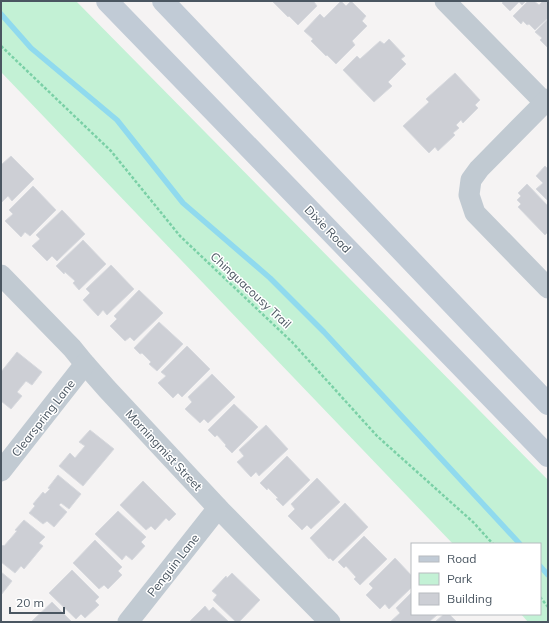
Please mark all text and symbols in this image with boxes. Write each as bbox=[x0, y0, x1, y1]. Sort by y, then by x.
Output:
street label: Dixie Road bbox=[302, 202, 354, 256]
street label: Chinguacousy Trail bbox=[208, 249, 294, 331]
street label: Clearspring Lane bbox=[8, 376, 78, 460]
street label: Morningmist Street bbox=[123, 406, 205, 494]
street label: Penguin Lane bbox=[144, 531, 202, 599]
legend bbox=[411, 543, 541, 615]
text: Road bbox=[447, 551, 476, 566]
text: Park bbox=[447, 571, 473, 586]
scale bar bbox=[10, 589, 64, 615]
text: Building bbox=[447, 591, 492, 606]
text: 20 m bbox=[16, 595, 44, 610]

